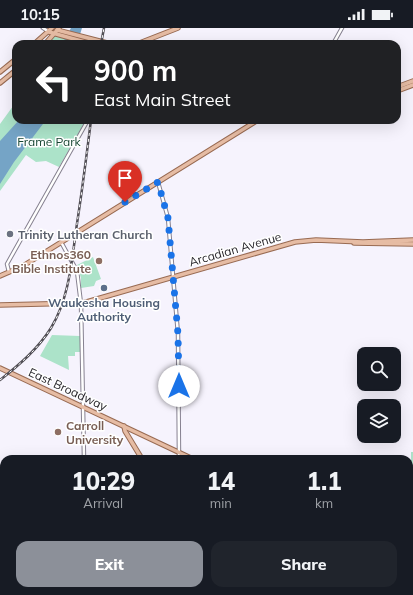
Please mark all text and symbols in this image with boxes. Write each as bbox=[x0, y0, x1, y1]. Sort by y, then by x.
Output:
text: 10:15 bbox=[20, 5, 60, 24]
text: 900 m bbox=[94, 53, 177, 88]
icon: left bbox=[28, 56, 80, 108]
text: East Main Street bbox=[94, 88, 231, 111]
park label: Frame Park bbox=[17, 134, 82, 149]
pin bbox=[108, 161, 142, 202]
icon: arrive bbox=[114, 167, 136, 189]
place label: Trinity Lutheran Church bbox=[18, 227, 152, 242]
marker: Trinity Lutheran Church bbox=[5, 229, 15, 239]
street label: Arcadian Avenue bbox=[187, 229, 283, 269]
place label: Ethnos360 Bible Institute bbox=[12, 247, 91, 276]
marker: Ethnos360 Bible Institute bbox=[94, 256, 104, 266]
marker: Waukesha Housing Authority bbox=[99, 283, 109, 293]
place label: Waukesha Housing Authority bbox=[48, 295, 160, 324]
map controls bbox=[357, 347, 401, 443]
button: search bbox=[357, 347, 401, 391]
street label: East Broadway bbox=[26, 364, 110, 414]
position arrow bbox=[158, 365, 200, 407]
button: layers bbox=[357, 399, 401, 443]
place label: Carroll University bbox=[66, 418, 124, 447]
marker: Carroll University bbox=[53, 427, 63, 437]
text: 10:29 bbox=[71, 466, 135, 496]
text: 14 bbox=[206, 466, 235, 496]
text: 1.1 bbox=[307, 466, 342, 496]
text: Arrival bbox=[83, 495, 123, 511]
text: min bbox=[210, 495, 232, 511]
text: km bbox=[315, 495, 333, 511]
button: Exit bbox=[16, 541, 203, 587]
button: Share bbox=[211, 541, 397, 587]

